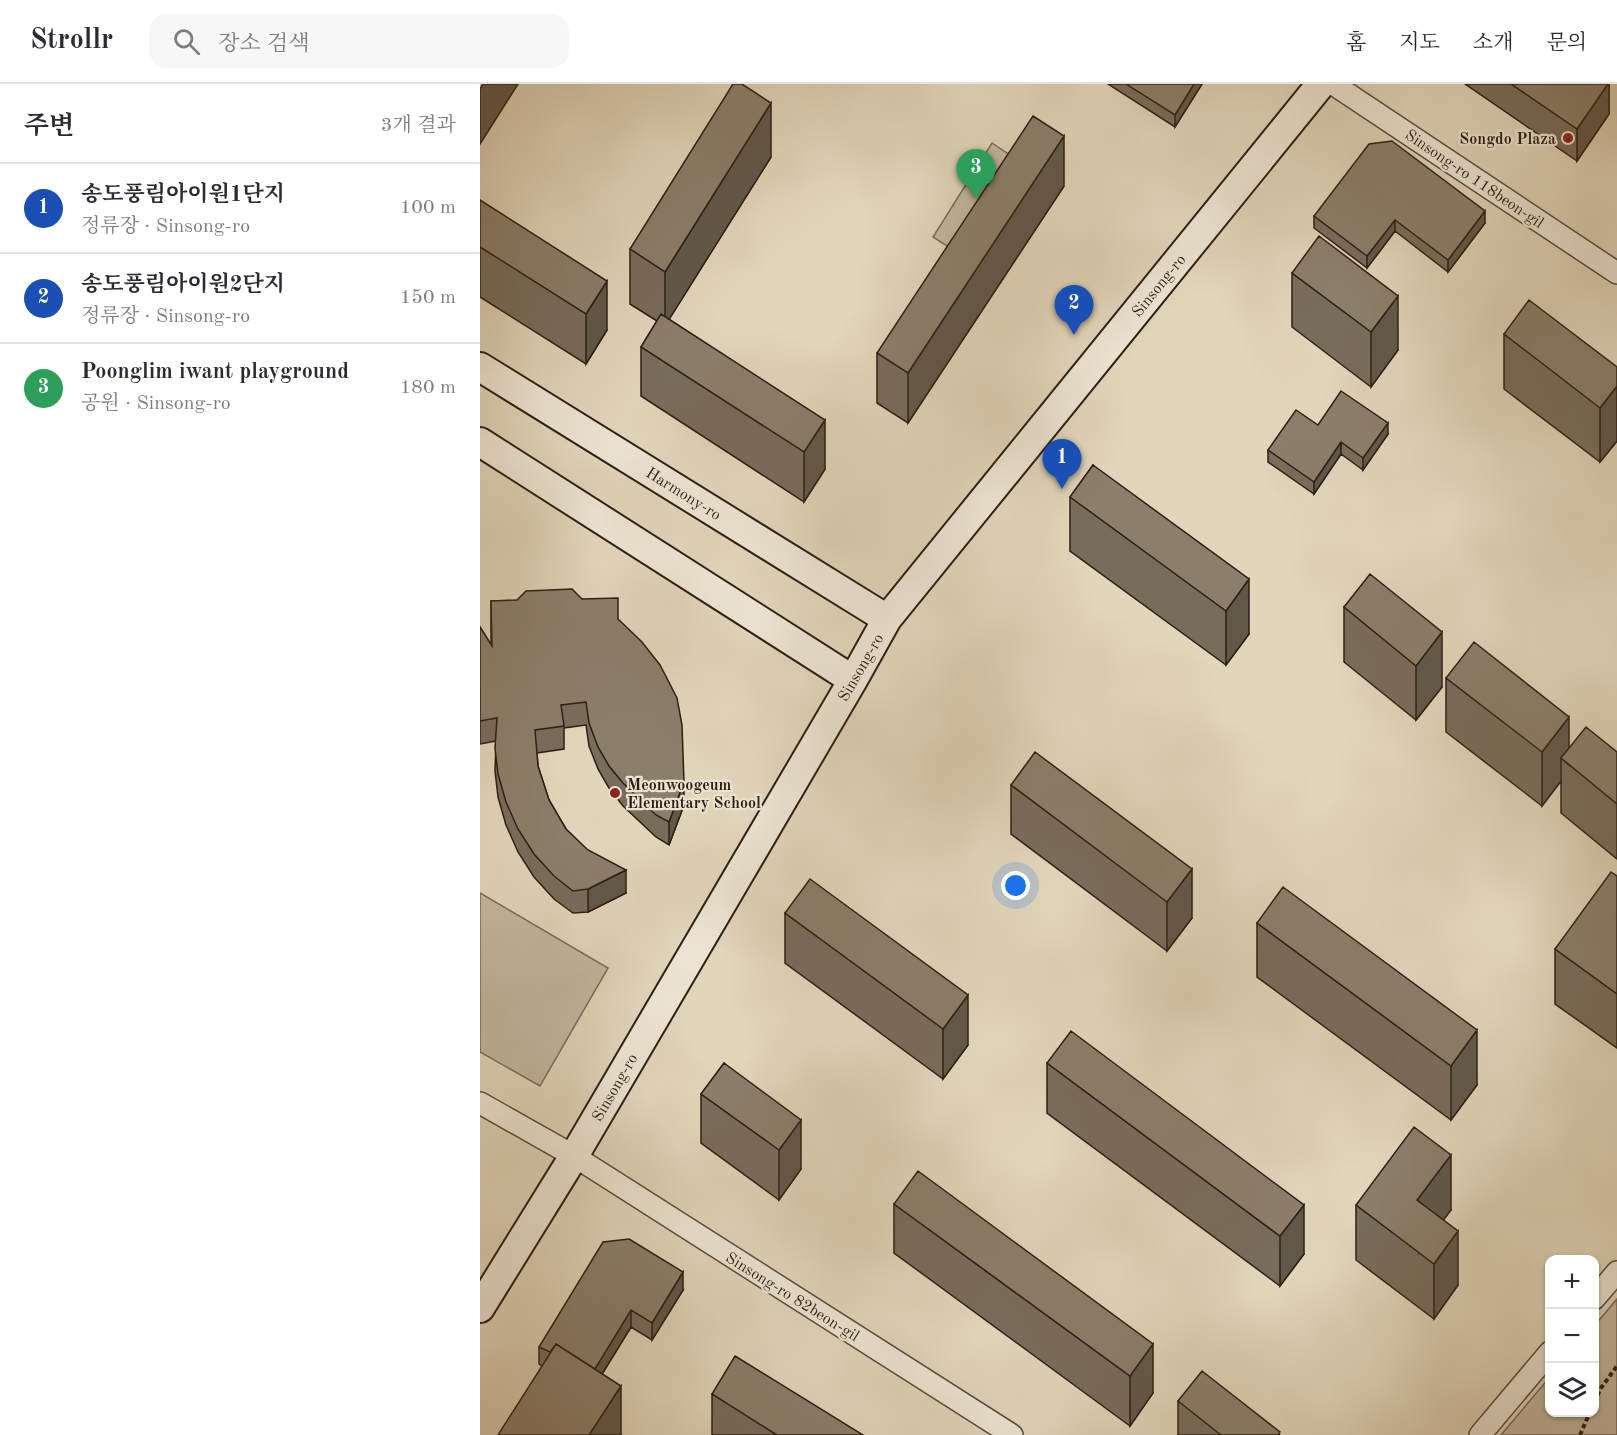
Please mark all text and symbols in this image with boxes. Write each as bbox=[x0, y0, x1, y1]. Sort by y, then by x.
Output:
search box bbox=[149, 14, 569, 68]
icon: search bbox=[170, 25, 203, 58]
text: Strollr bbox=[30, 27, 113, 55]
text: 장소 검색 bbox=[218, 33, 309, 55]
text: 홈 bbox=[1346, 33, 1366, 54]
text: 지도 bbox=[1399, 33, 1440, 54]
text: 소개 bbox=[1473, 33, 1513, 54]
text: 문의 bbox=[1546, 33, 1587, 54]
text: 주변 bbox=[24, 114, 74, 140]
text: 3개 결과 bbox=[381, 116, 456, 136]
street label: Sinsong-ro 118beon-gil bbox=[1402, 127, 1546, 232]
marker: Songdo Plaza bbox=[1561, 131, 1575, 145]
place label: Songdo Plaza bbox=[1459, 132, 1556, 148]
pin: 3 bbox=[956, 150, 996, 199]
text: 송도풍림아이원1단지 bbox=[81, 184, 285, 206]
text: 1 bbox=[38, 198, 49, 218]
text: 100 m bbox=[400, 198, 456, 218]
text: 정류장 · Sinsong-ro bbox=[81, 217, 250, 237]
street label: Sinsong-ro bbox=[1130, 252, 1190, 321]
text: 송도풍림아이원2단지 bbox=[81, 274, 285, 296]
pin: 2 bbox=[1054, 286, 1094, 335]
text: 2 bbox=[38, 288, 49, 308]
text: 150 m bbox=[400, 288, 456, 308]
text: 정류장 · Sinsong-ro bbox=[81, 307, 250, 327]
text: Poonglim iwant playground bbox=[81, 361, 349, 383]
text: 3 bbox=[38, 378, 49, 398]
text: 180 m bbox=[400, 378, 456, 398]
text: 공원 · Sinsong-ro bbox=[81, 394, 231, 414]
pin: 1 bbox=[1042, 440, 1082, 489]
street label: Harmony-ro bbox=[643, 465, 723, 524]
street label: Sinsong-ro bbox=[836, 631, 888, 705]
place label: Meonwoogeum Elementary School bbox=[627, 778, 761, 812]
marker: Meonwoogeum Elementary School bbox=[608, 786, 622, 800]
your location bbox=[1001, 871, 1030, 900]
street label: Sinsong-ro bbox=[590, 1051, 642, 1125]
street label: Sinsong-ro 82beon-gil bbox=[722, 1250, 861, 1345]
map controls bbox=[1545, 1255, 1599, 1417]
button: + bbox=[1545, 1255, 1599, 1309]
button: − bbox=[1545, 1309, 1599, 1363]
button: layers bbox=[1545, 1363, 1599, 1417]

